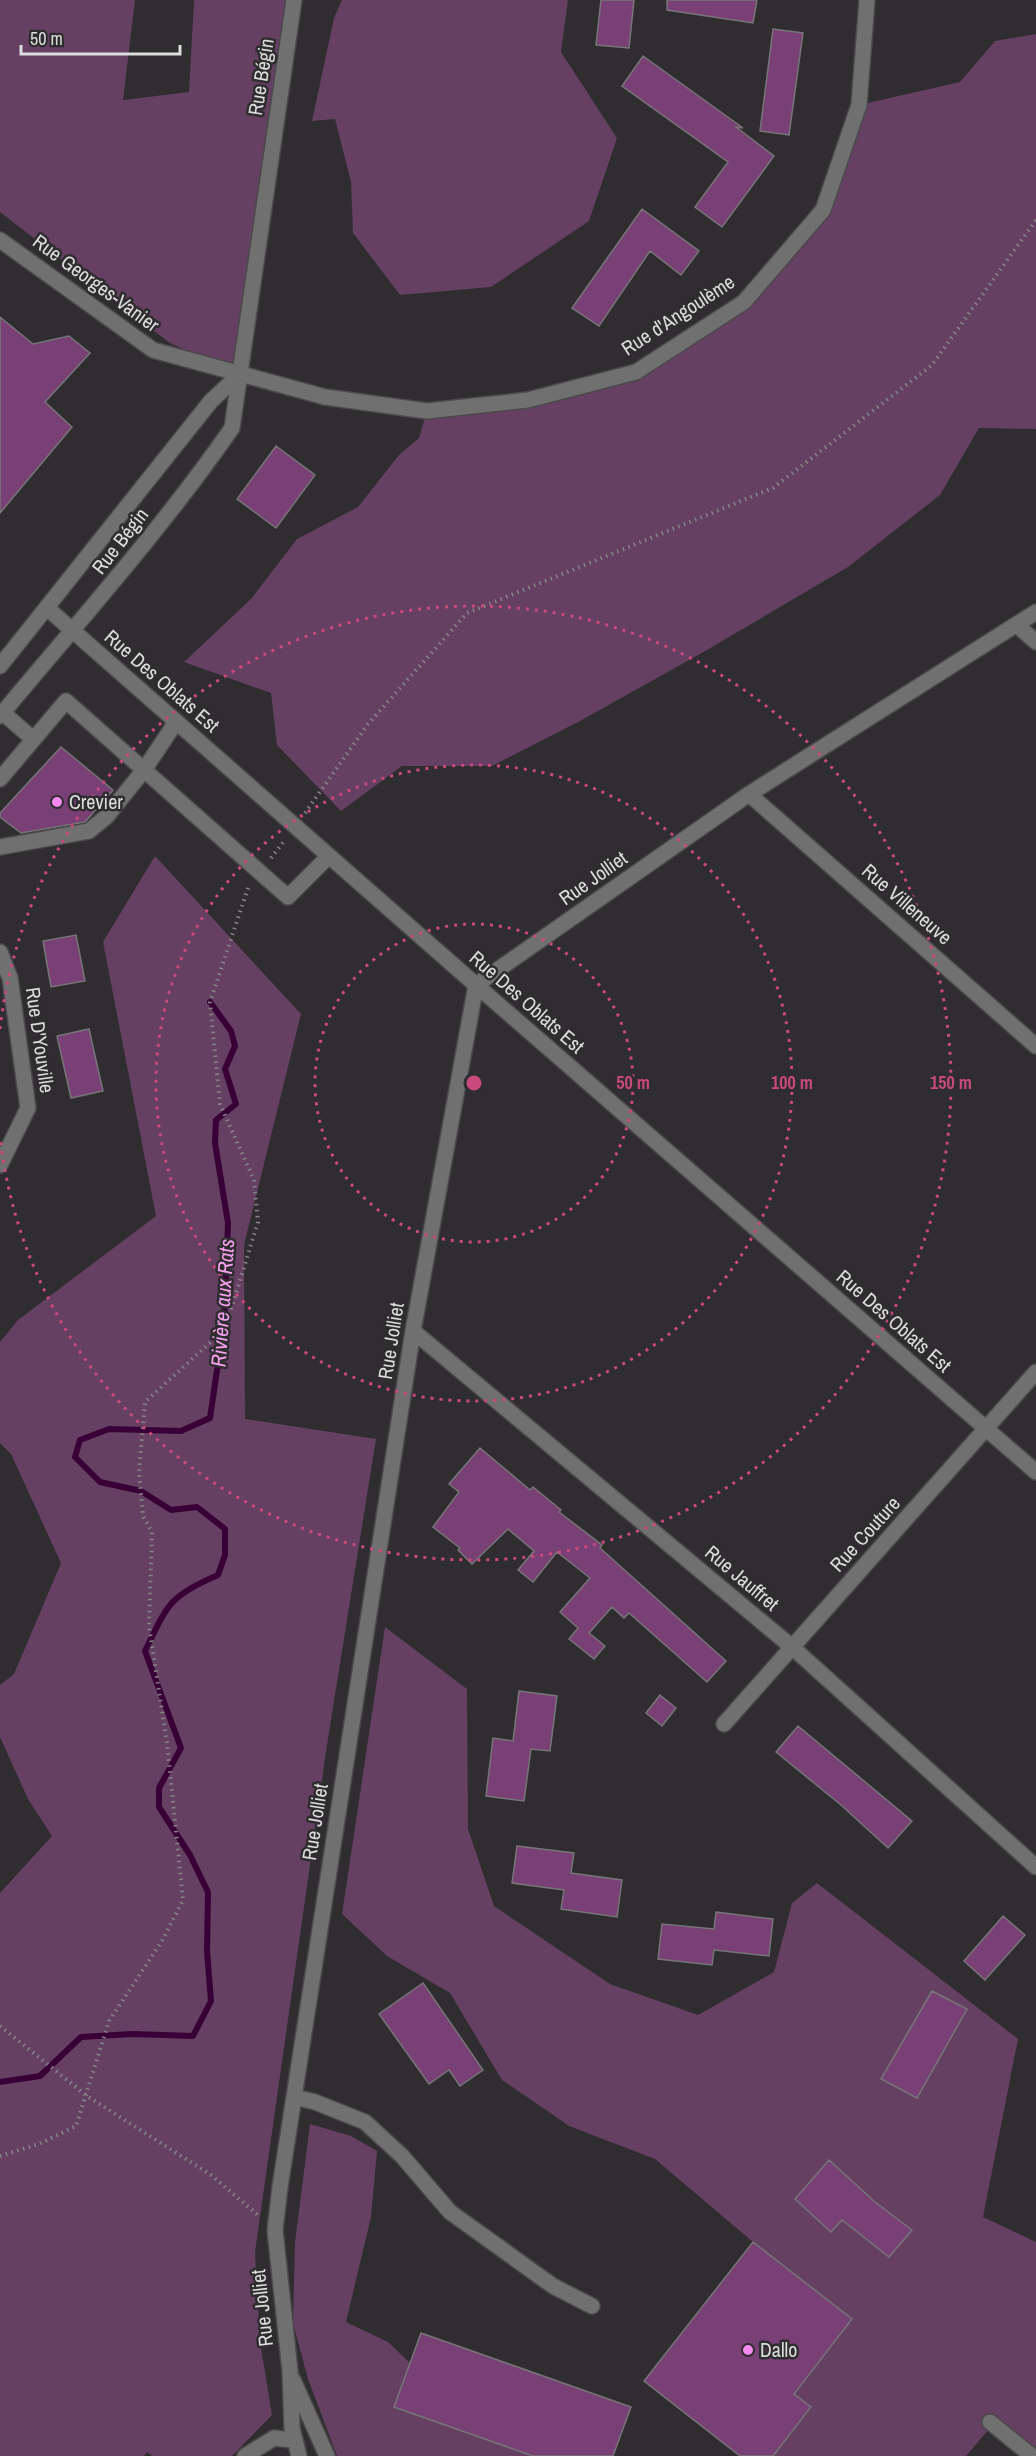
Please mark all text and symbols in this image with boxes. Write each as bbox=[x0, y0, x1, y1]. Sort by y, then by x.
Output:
scale bar bbox=[21, 18, 180, 56]
text: 50 m bbox=[30, 26, 63, 51]
street label: Rue Bégin bbox=[241, 37, 280, 117]
street label: Rue Georges-Vanier bbox=[28, 228, 165, 338]
street label: Rue d'Angoulème bbox=[616, 268, 740, 361]
street label: Rue Bégin bbox=[85, 502, 154, 580]
street label: Rue Des Oblats Est bbox=[99, 623, 226, 738]
place label: Crevier bbox=[69, 788, 123, 815]
marker: Crevier bbox=[50, 795, 64, 809]
street label: Rue Jolliet bbox=[553, 844, 633, 911]
street label: Rue Villeneuve bbox=[857, 857, 958, 950]
street label: Rue Des Oblats Est bbox=[464, 944, 591, 1059]
street label: Rue D'Youville bbox=[20, 985, 61, 1095]
text: 50 m bbox=[616, 1070, 650, 1095]
text: 100 m bbox=[771, 1070, 813, 1095]
text: 150 m bbox=[930, 1070, 972, 1095]
centre of rings bbox=[464, 1073, 484, 1093]
water label: Rivière aux Rats bbox=[204, 1238, 241, 1368]
street label: Rue Des Oblats Est bbox=[831, 1263, 958, 1378]
street label: Rue Jolliet bbox=[371, 1300, 410, 1381]
street label: Rue Couture bbox=[823, 1490, 906, 1577]
street label: Rue Jauffret bbox=[700, 1539, 785, 1617]
street label: Rue Jolliet bbox=[295, 1781, 334, 1862]
street label: Rue Jolliet bbox=[244, 2268, 279, 2348]
place label: Dallo bbox=[760, 2336, 797, 2363]
marker: Dallo bbox=[741, 2343, 755, 2357]

